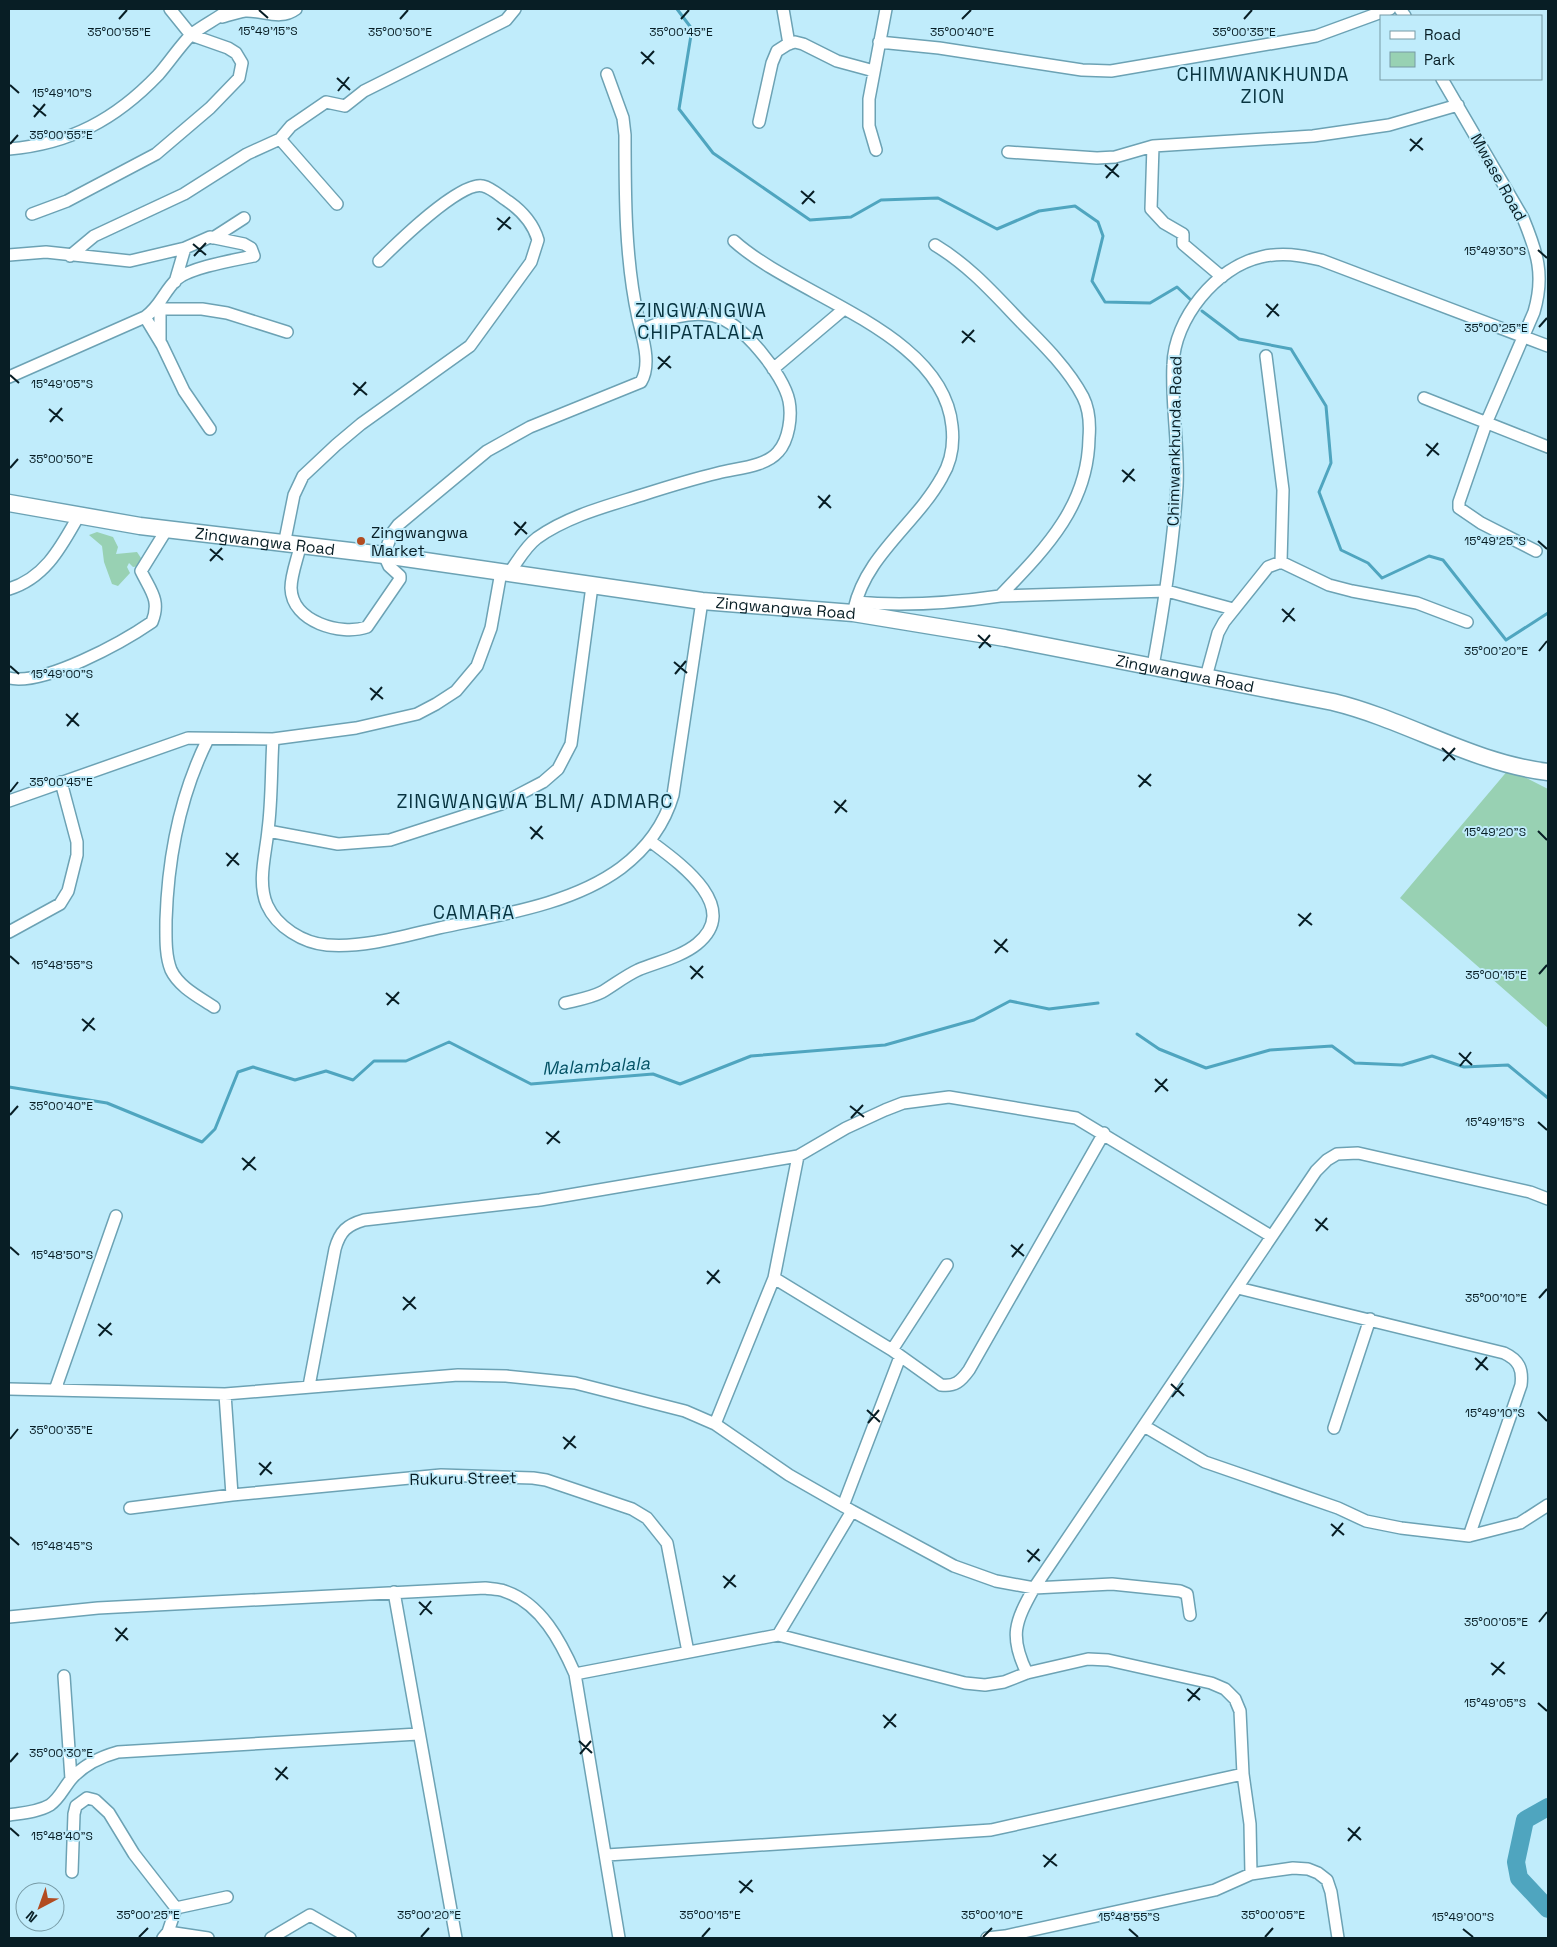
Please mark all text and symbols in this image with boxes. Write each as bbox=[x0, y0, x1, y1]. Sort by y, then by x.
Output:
legend bbox=[1380, 15, 1542, 80]
text: 15°49'15"S bbox=[238, 23, 298, 39]
text: 35°00'55"E bbox=[87, 24, 151, 40]
text: 35°00'50"E bbox=[368, 24, 432, 40]
text: 35°00'45"E bbox=[649, 24, 713, 40]
text: 35°00'40"E bbox=[930, 24, 994, 40]
text: 35°00'35"E bbox=[1212, 24, 1276, 40]
text: Road bbox=[1424, 25, 1461, 44]
text: Park bbox=[1424, 50, 1455, 69]
district label: CHIMWANKHUNDA ZION bbox=[1176, 62, 1350, 109]
text: 15°49'10"S bbox=[32, 85, 92, 101]
text: 35°00'55"E bbox=[29, 127, 93, 143]
street label: Mwase Road bbox=[1466, 130, 1531, 225]
text: 15°49'30"S bbox=[1464, 243, 1526, 259]
district label: ZINGWANGWA CHIPATALALA bbox=[635, 298, 767, 345]
text: 35°00'25"E bbox=[1464, 320, 1528, 336]
street label: Chimwankhunda Road bbox=[1163, 356, 1186, 526]
text: 15°49'05"S bbox=[31, 376, 93, 392]
text: 35°00'50"E bbox=[29, 451, 93, 467]
place label: Zingwangwa Market bbox=[371, 522, 468, 561]
street label: Zingwangwa Road bbox=[194, 523, 336, 560]
text: 15°49'25"S bbox=[1464, 533, 1526, 549]
marker: Zingwangwa Market bbox=[355, 535, 367, 547]
street label: Zingwangwa Road bbox=[715, 592, 857, 624]
text: 35°00'20"E bbox=[1464, 643, 1528, 659]
street label: Zingwangwa Road bbox=[1114, 650, 1256, 697]
text: 15°49'00"S bbox=[31, 666, 93, 682]
text: 35°00'45"E bbox=[29, 774, 93, 790]
district label: ZINGWANGWA BLM/ ADMARC bbox=[397, 789, 673, 814]
text: 15°49'20"S bbox=[1464, 824, 1526, 840]
district label: CAMARA bbox=[433, 900, 515, 925]
text: 15°48'55"S bbox=[31, 957, 93, 973]
text: 35°00'15"E bbox=[1465, 967, 1527, 983]
water label: Malambalala bbox=[542, 1051, 651, 1080]
text: 35°00'40"E bbox=[29, 1098, 93, 1114]
text: 15°49'15"S bbox=[1465, 1114, 1525, 1130]
text: 15°48'50"S bbox=[31, 1247, 93, 1263]
text: 35°00'10"E bbox=[1465, 1290, 1527, 1306]
text: 15°49'10"S bbox=[1465, 1405, 1525, 1421]
text: 35°00'35"E bbox=[29, 1422, 93, 1438]
street label: Rukuru Street bbox=[409, 1467, 517, 1490]
text: 15°48'45"S bbox=[31, 1538, 93, 1554]
text: 35°00'05"E bbox=[1464, 1614, 1528, 1630]
text: 15°49'05"S bbox=[1464, 1695, 1526, 1711]
text: 35°00'30"E bbox=[29, 1745, 93, 1761]
text: 15°48'40"S bbox=[31, 1828, 93, 1844]
north arrow bbox=[15, 1882, 65, 1932]
text: N bbox=[22, 1907, 41, 1927]
text: 35°00'25"E bbox=[116, 1907, 180, 1923]
text: 35°00'20"E bbox=[397, 1907, 461, 1923]
text: 35°00'15"E bbox=[679, 1907, 741, 1923]
text: 35°00'10"E bbox=[961, 1907, 1023, 1923]
text: 35°00'05"E bbox=[1241, 1907, 1305, 1923]
text: 15°48'55"S bbox=[1098, 1909, 1160, 1925]
text: 15°49'00"S bbox=[1432, 1909, 1494, 1925]

